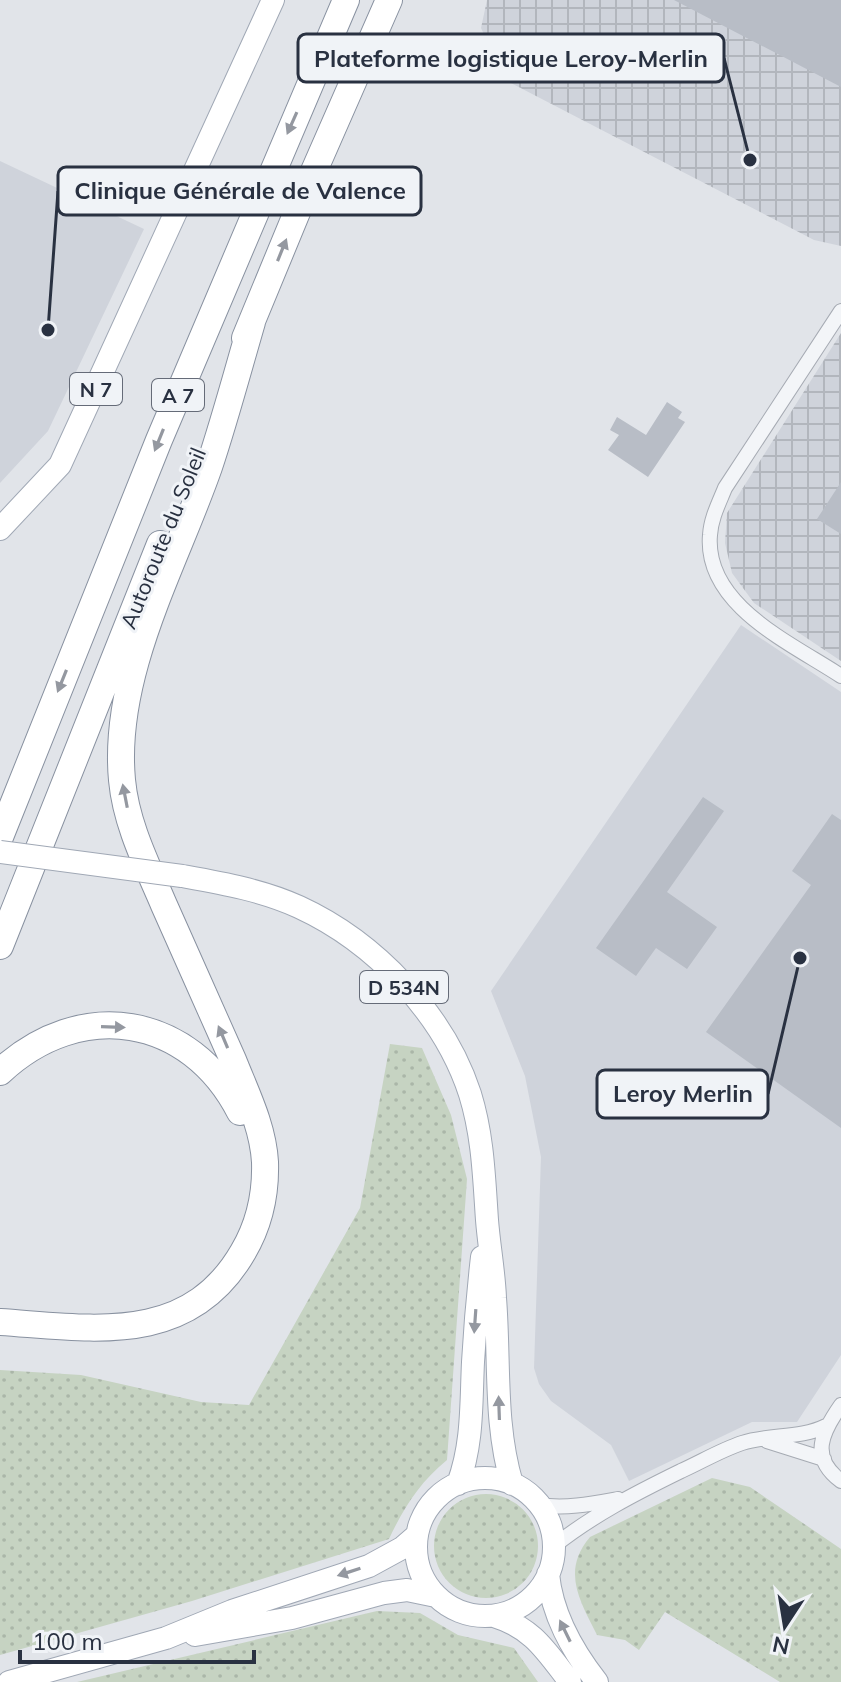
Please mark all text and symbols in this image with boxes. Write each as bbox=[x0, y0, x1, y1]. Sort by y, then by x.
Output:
callout: Plateforme logistique Leroy-Merlin bbox=[298, 34, 724, 82]
text: Plateforme logistique Leroy-Merlin bbox=[314, 43, 708, 73]
one-way arrow bbox=[286, 111, 299, 135]
callout: Clinique Générale de Valence bbox=[58, 167, 421, 215]
text: Clinique Générale de Valence bbox=[74, 175, 406, 205]
one-way arrow bbox=[275, 238, 288, 262]
road number: N 7 bbox=[70, 373, 122, 405]
road number: A 7 bbox=[152, 379, 204, 411]
one-way arrow bbox=[153, 428, 166, 452]
street label: Autoroute du Soleil bbox=[114, 443, 212, 633]
one-way arrow bbox=[55, 669, 68, 693]
one-way arrow bbox=[118, 784, 131, 809]
road number: D 534N bbox=[360, 971, 448, 1003]
one-way arrow bbox=[101, 1020, 126, 1033]
one-way arrow bbox=[216, 1025, 229, 1049]
callout: Leroy Merlin bbox=[597, 1070, 768, 1118]
text: Leroy Merlin bbox=[613, 1078, 753, 1108]
one-way arrow bbox=[469, 1309, 482, 1334]
one-way arrow bbox=[492, 1395, 505, 1420]
one-way arrow bbox=[337, 1567, 361, 1579]
north arrow bbox=[745, 1586, 825, 1666]
scale bar bbox=[20, 1614, 254, 1664]
one-way arrow bbox=[558, 1619, 571, 1642]
text: 100 m bbox=[32, 1626, 103, 1656]
text: N bbox=[770, 1630, 792, 1661]

